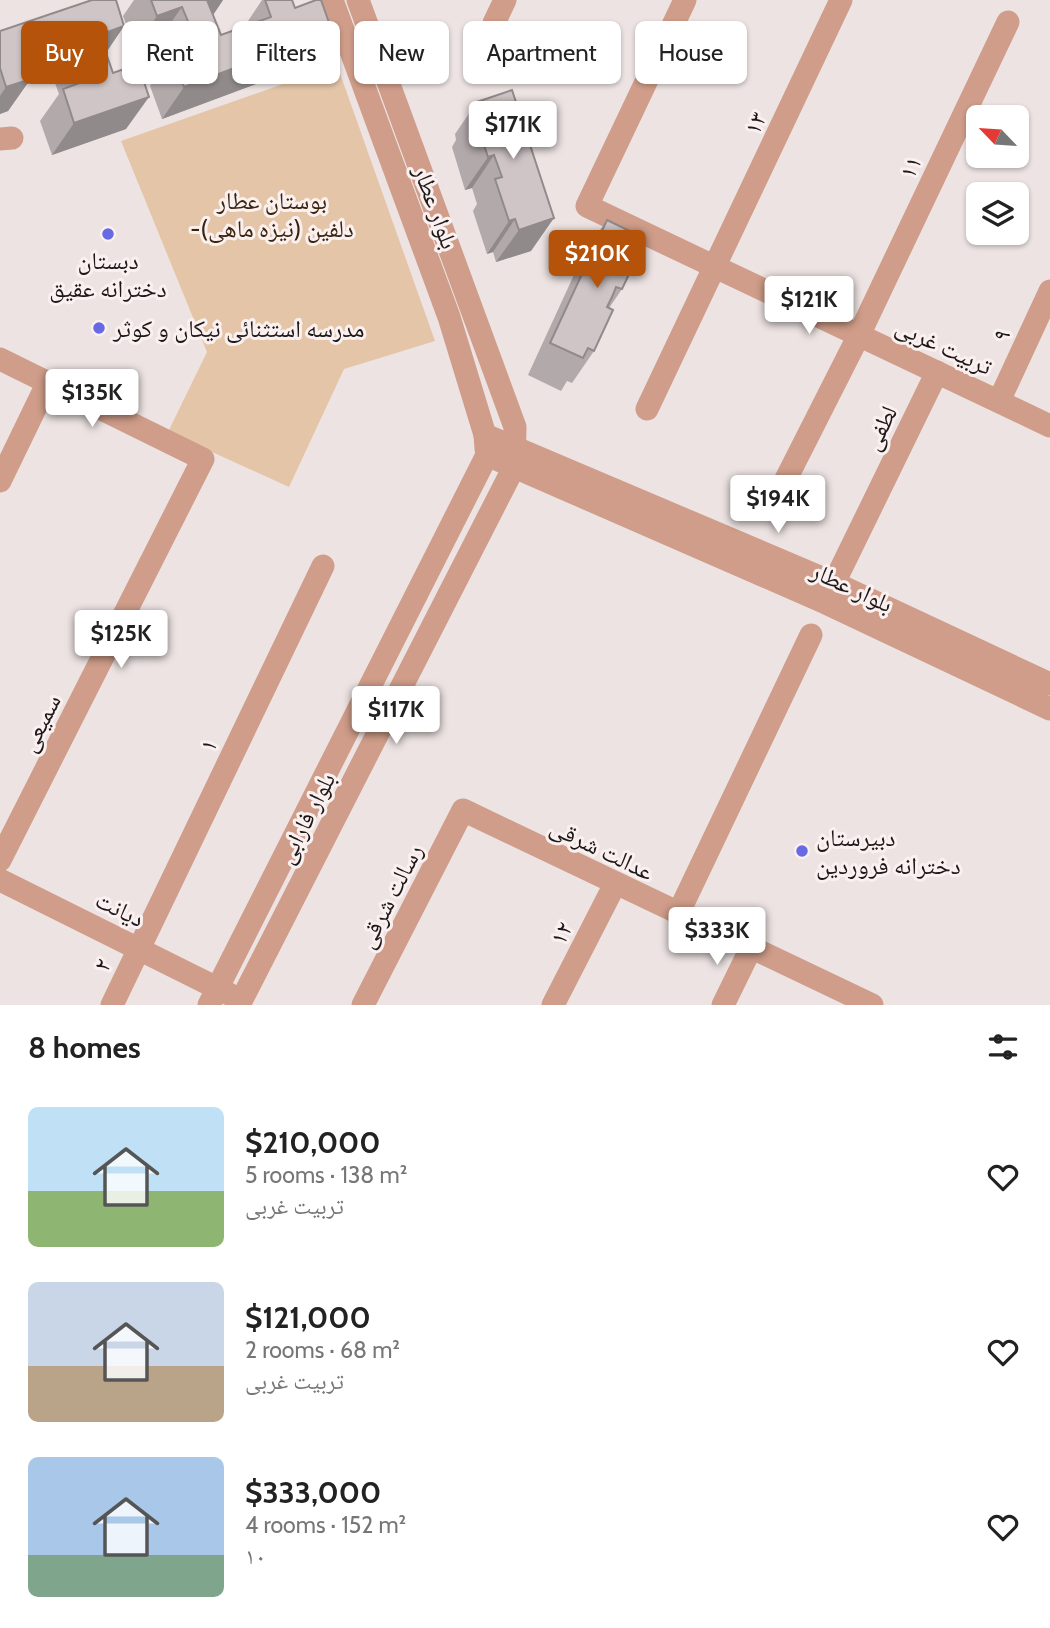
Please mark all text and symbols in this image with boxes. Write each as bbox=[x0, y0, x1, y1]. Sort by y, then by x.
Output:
chip: Buy bbox=[21, 21, 108, 84]
chip: Rent bbox=[122, 21, 218, 84]
chip: Filters bbox=[232, 21, 340, 84]
chip: New bbox=[354, 21, 449, 84]
chip: Apartment bbox=[463, 21, 621, 84]
chip: House bbox=[635, 21, 747, 84]
pin: $171K bbox=[464, 102, 562, 161]
north arrow bbox=[966, 105, 1029, 168]
map controls bbox=[966, 105, 1029, 245]
street label: ۱۳ bbox=[737, 107, 773, 139]
text: $171K bbox=[485, 110, 541, 138]
street label: ۱۱ bbox=[892, 151, 928, 183]
street label: بلوار عطار bbox=[407, 160, 464, 253]
button: layers bbox=[966, 182, 1029, 245]
park label: بوستان عطار -دلفین (نیزه ماهی) bbox=[190, 186, 354, 243]
marker: دبستان دخترانه عقیق bbox=[100, 226, 116, 242]
pin: $210K bbox=[548, 230, 646, 290]
text: $210K bbox=[565, 239, 629, 267]
place label: دبستان دخترانه عقیق bbox=[49, 246, 167, 303]
pin: $121K bbox=[760, 276, 858, 336]
text: $121K bbox=[781, 285, 837, 313]
street label: تربیت غربی bbox=[891, 311, 997, 381]
place label: مدرسه استثنائی نیکان و کوثر bbox=[112, 314, 365, 343]
marker: مدرسه استثنائی نیکان و کوثر bbox=[91, 320, 107, 336]
street label: ۹ bbox=[986, 324, 1016, 346]
pin: $135K bbox=[43, 370, 141, 429]
text: $135K bbox=[62, 378, 123, 406]
street label: لطفی bbox=[857, 401, 903, 455]
pin: $194K bbox=[729, 476, 827, 535]
text: $194K bbox=[746, 484, 810, 512]
street label: بلوار عطار bbox=[806, 555, 897, 618]
pin: $125K bbox=[72, 610, 170, 670]
text: $125K bbox=[91, 619, 151, 647]
pin: $117K bbox=[347, 686, 445, 746]
street label: سمیعی bbox=[13, 689, 67, 757]
text: $117K bbox=[368, 695, 424, 723]
street label: ۱ bbox=[193, 734, 223, 756]
street label: بلوار فارابی bbox=[271, 768, 341, 868]
street label: عدالت شرقی bbox=[546, 812, 658, 886]
place label: دبیرستان دخترانه فروردین bbox=[816, 823, 961, 880]
street label: رسالت شرقی bbox=[351, 839, 429, 953]
marker: دبیرستان دخترانه فروردین bbox=[794, 843, 810, 859]
street label: دیانت bbox=[91, 885, 149, 933]
pin: $333K bbox=[668, 908, 766, 967]
text: $333K bbox=[685, 916, 749, 944]
street label: ۱۲ bbox=[543, 917, 579, 949]
street label: ۲ bbox=[87, 954, 117, 976]
icon: filters bbox=[984, 1028, 1022, 1066]
text: 8 homes bbox=[28, 1029, 141, 1066]
text: $210,000 bbox=[245, 1124, 380, 1161]
icon: home bbox=[84, 1135, 168, 1219]
icon: heart bbox=[984, 1158, 1022, 1196]
text: 5 rooms · 138 m² bbox=[245, 1161, 407, 1189]
text: تربیت غربی bbox=[245, 1192, 344, 1220]
text: $121,000 bbox=[245, 1299, 371, 1336]
icon: home bbox=[84, 1310, 168, 1394]
icon: heart bbox=[984, 1333, 1022, 1371]
text: 2 rooms · 68 m² bbox=[245, 1336, 400, 1364]
text: تربیت غربی bbox=[245, 1367, 344, 1395]
text: $333,000 bbox=[245, 1474, 381, 1511]
icon: home bbox=[84, 1485, 168, 1569]
icon: heart bbox=[984, 1508, 1022, 1546]
text: 4 rooms · 152 m² bbox=[245, 1511, 406, 1539]
text: ۱۰ bbox=[245, 1542, 266, 1570]

